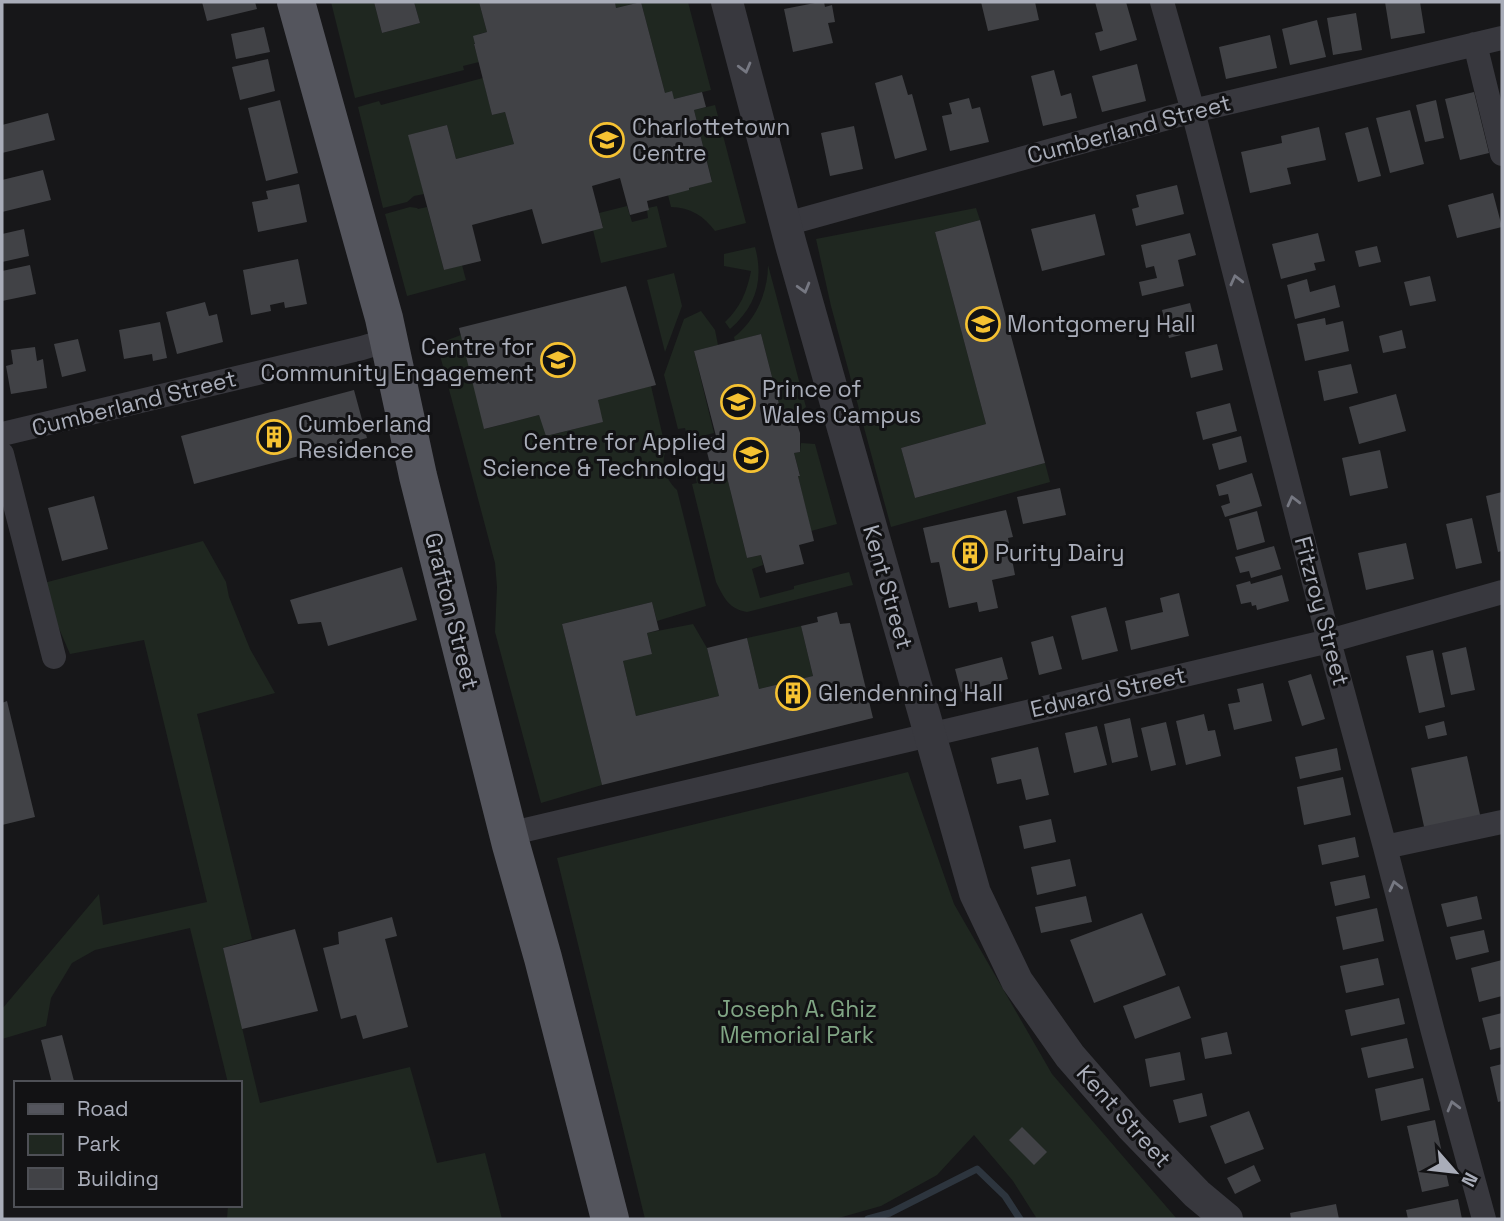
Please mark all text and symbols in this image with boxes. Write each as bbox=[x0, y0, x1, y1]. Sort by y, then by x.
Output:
one-way arrow bbox=[737, 62, 751, 74]
street label: Cumberland Street bbox=[1024, 87, 1234, 171]
place label: Charlottetown Centre bbox=[632, 112, 790, 168]
school or university icon: Charlottetown Centre bbox=[588, 121, 626, 159]
one-way arrow bbox=[1230, 274, 1244, 286]
one-way arrow bbox=[795, 281, 810, 293]
school or university icon: Montgomery Hall bbox=[964, 305, 1002, 343]
place label: Montgomery Hall bbox=[1007, 309, 1196, 339]
place label: Centre for Community Engagement bbox=[260, 332, 534, 388]
school or university icon: Centre for Community Engagement bbox=[539, 341, 577, 379]
street label: Cumberland Street bbox=[29, 363, 239, 443]
place label: Prince of Wales Campus bbox=[762, 374, 921, 430]
school or university icon: Prince of Wales Campus bbox=[719, 383, 757, 421]
place label: Cumberland Residence bbox=[298, 409, 432, 465]
building icon: Cumberland Residence bbox=[255, 418, 293, 456]
place label: Centre for Applied Science & Technology bbox=[483, 427, 726, 483]
school or university icon: Centre for Applied Science & Technology bbox=[732, 436, 770, 474]
one-way arrow bbox=[1287, 495, 1301, 507]
street label: Kent Street bbox=[856, 521, 920, 653]
street label: Grafton Street bbox=[418, 530, 486, 692]
street label: Fitzroy Street bbox=[1288, 533, 1356, 689]
building icon: Purity Dairy bbox=[951, 534, 989, 572]
place label: Purity Dairy bbox=[995, 538, 1125, 568]
street label: Edward Street bbox=[1027, 660, 1189, 724]
building icon: Glendenning Hall bbox=[774, 674, 812, 712]
place label: Glendenning Hall bbox=[818, 678, 1003, 708]
one-way arrow bbox=[1389, 880, 1403, 892]
park label: Joseph A. Ghiz Memorial Park bbox=[717, 994, 877, 1050]
street label: Kent Street bbox=[1070, 1059, 1178, 1173]
legend bbox=[14, 1081, 242, 1207]
text: Road bbox=[77, 1095, 129, 1122]
one-way arrow bbox=[1447, 1100, 1461, 1112]
text: Park bbox=[77, 1130, 121, 1157]
north arrow bbox=[1420, 1137, 1490, 1207]
text: Building bbox=[77, 1165, 159, 1192]
text: N bbox=[1456, 1168, 1484, 1191]

